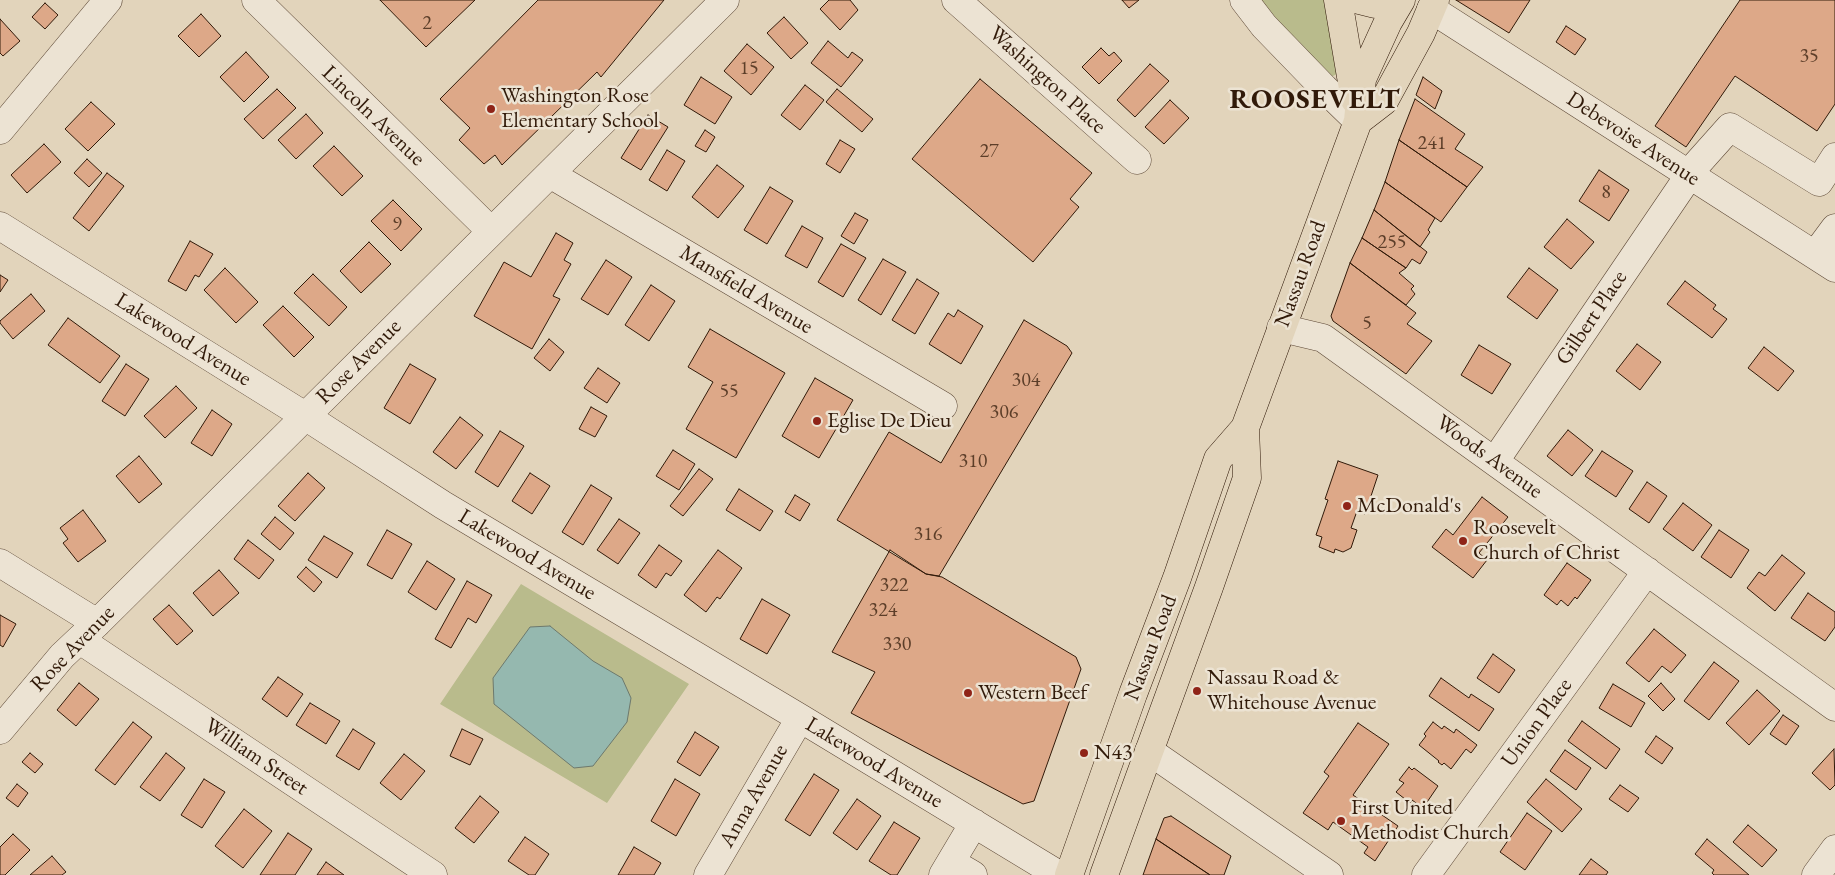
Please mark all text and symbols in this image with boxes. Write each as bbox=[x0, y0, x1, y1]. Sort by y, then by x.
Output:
house number: 2 bbox=[422, 12, 432, 36]
street label: Washington Place bbox=[983, 20, 1111, 140]
house number: 35 bbox=[1799, 45, 1819, 69]
house number: 15 bbox=[739, 57, 759, 81]
street label: Lincoln Avenue bbox=[316, 60, 430, 172]
place label: Washington Rose Elementary School bbox=[501, 83, 659, 134]
district label: ROOSEVELT bbox=[1228, 83, 1402, 117]
street label: Debevoise Avenue bbox=[1561, 86, 1705, 192]
marker: Washington Rose Elementary School bbox=[485, 103, 497, 115]
house number: 241 bbox=[1418, 132, 1446, 156]
house number: 27 bbox=[979, 140, 999, 164]
house number: 8 bbox=[1601, 181, 1611, 205]
house number: 9 bbox=[392, 213, 402, 237]
street label: Nassau Road bbox=[1270, 217, 1332, 331]
house number: 255 bbox=[1378, 231, 1406, 255]
street label: Mansfield Avenue bbox=[675, 240, 817, 340]
street label: Gilbert Place bbox=[1551, 266, 1633, 370]
street label: Lakewood Avenue bbox=[110, 288, 256, 392]
house number: 5 bbox=[1362, 312, 1372, 336]
street label: Rose Avenue bbox=[311, 314, 407, 410]
house number: 304 bbox=[1012, 369, 1040, 393]
house number: 55 bbox=[719, 380, 739, 404]
house number: 306 bbox=[990, 401, 1018, 425]
place label: Eglise De Dieu bbox=[827, 408, 951, 434]
street label: Woods Avenue bbox=[1430, 409, 1548, 505]
marker: Eglise De Dieu bbox=[811, 415, 823, 427]
house number: 310 bbox=[959, 450, 987, 474]
place label: McDonald's bbox=[1357, 493, 1461, 519]
marker: McDonald's bbox=[1341, 500, 1353, 512]
street label: Lakewood Avenue bbox=[454, 504, 600, 606]
place label: Roosevelt Church of Christ bbox=[1473, 515, 1620, 566]
house number: 316 bbox=[914, 523, 942, 547]
marker: Roosevelt Church of Christ bbox=[1457, 535, 1469, 547]
house number: 322 bbox=[880, 574, 908, 598]
street label: Nassau Road bbox=[1119, 591, 1183, 705]
house number: 324 bbox=[869, 599, 897, 623]
street label: Rose Avenue bbox=[25, 600, 121, 698]
house number: 330 bbox=[883, 633, 911, 657]
place label: Nassau Road & Whitehouse Avenue bbox=[1207, 665, 1376, 716]
street label: Union Place bbox=[1496, 673, 1578, 773]
place label: Western Beef bbox=[978, 680, 1087, 706]
marker: Nassau Road & Whitehouse Avenue bbox=[1191, 685, 1203, 697]
marker: Western Beef bbox=[962, 687, 974, 699]
street label: Lakewood Avenue bbox=[801, 712, 947, 814]
street label: William Street bbox=[199, 713, 313, 801]
street label: Anna Avenue bbox=[714, 740, 794, 852]
place label: N43 bbox=[1094, 740, 1133, 766]
marker: N43 bbox=[1078, 747, 1090, 759]
place label: First United Methodist Church bbox=[1351, 795, 1509, 846]
marker: First United Methodist Church bbox=[1335, 815, 1347, 827]

